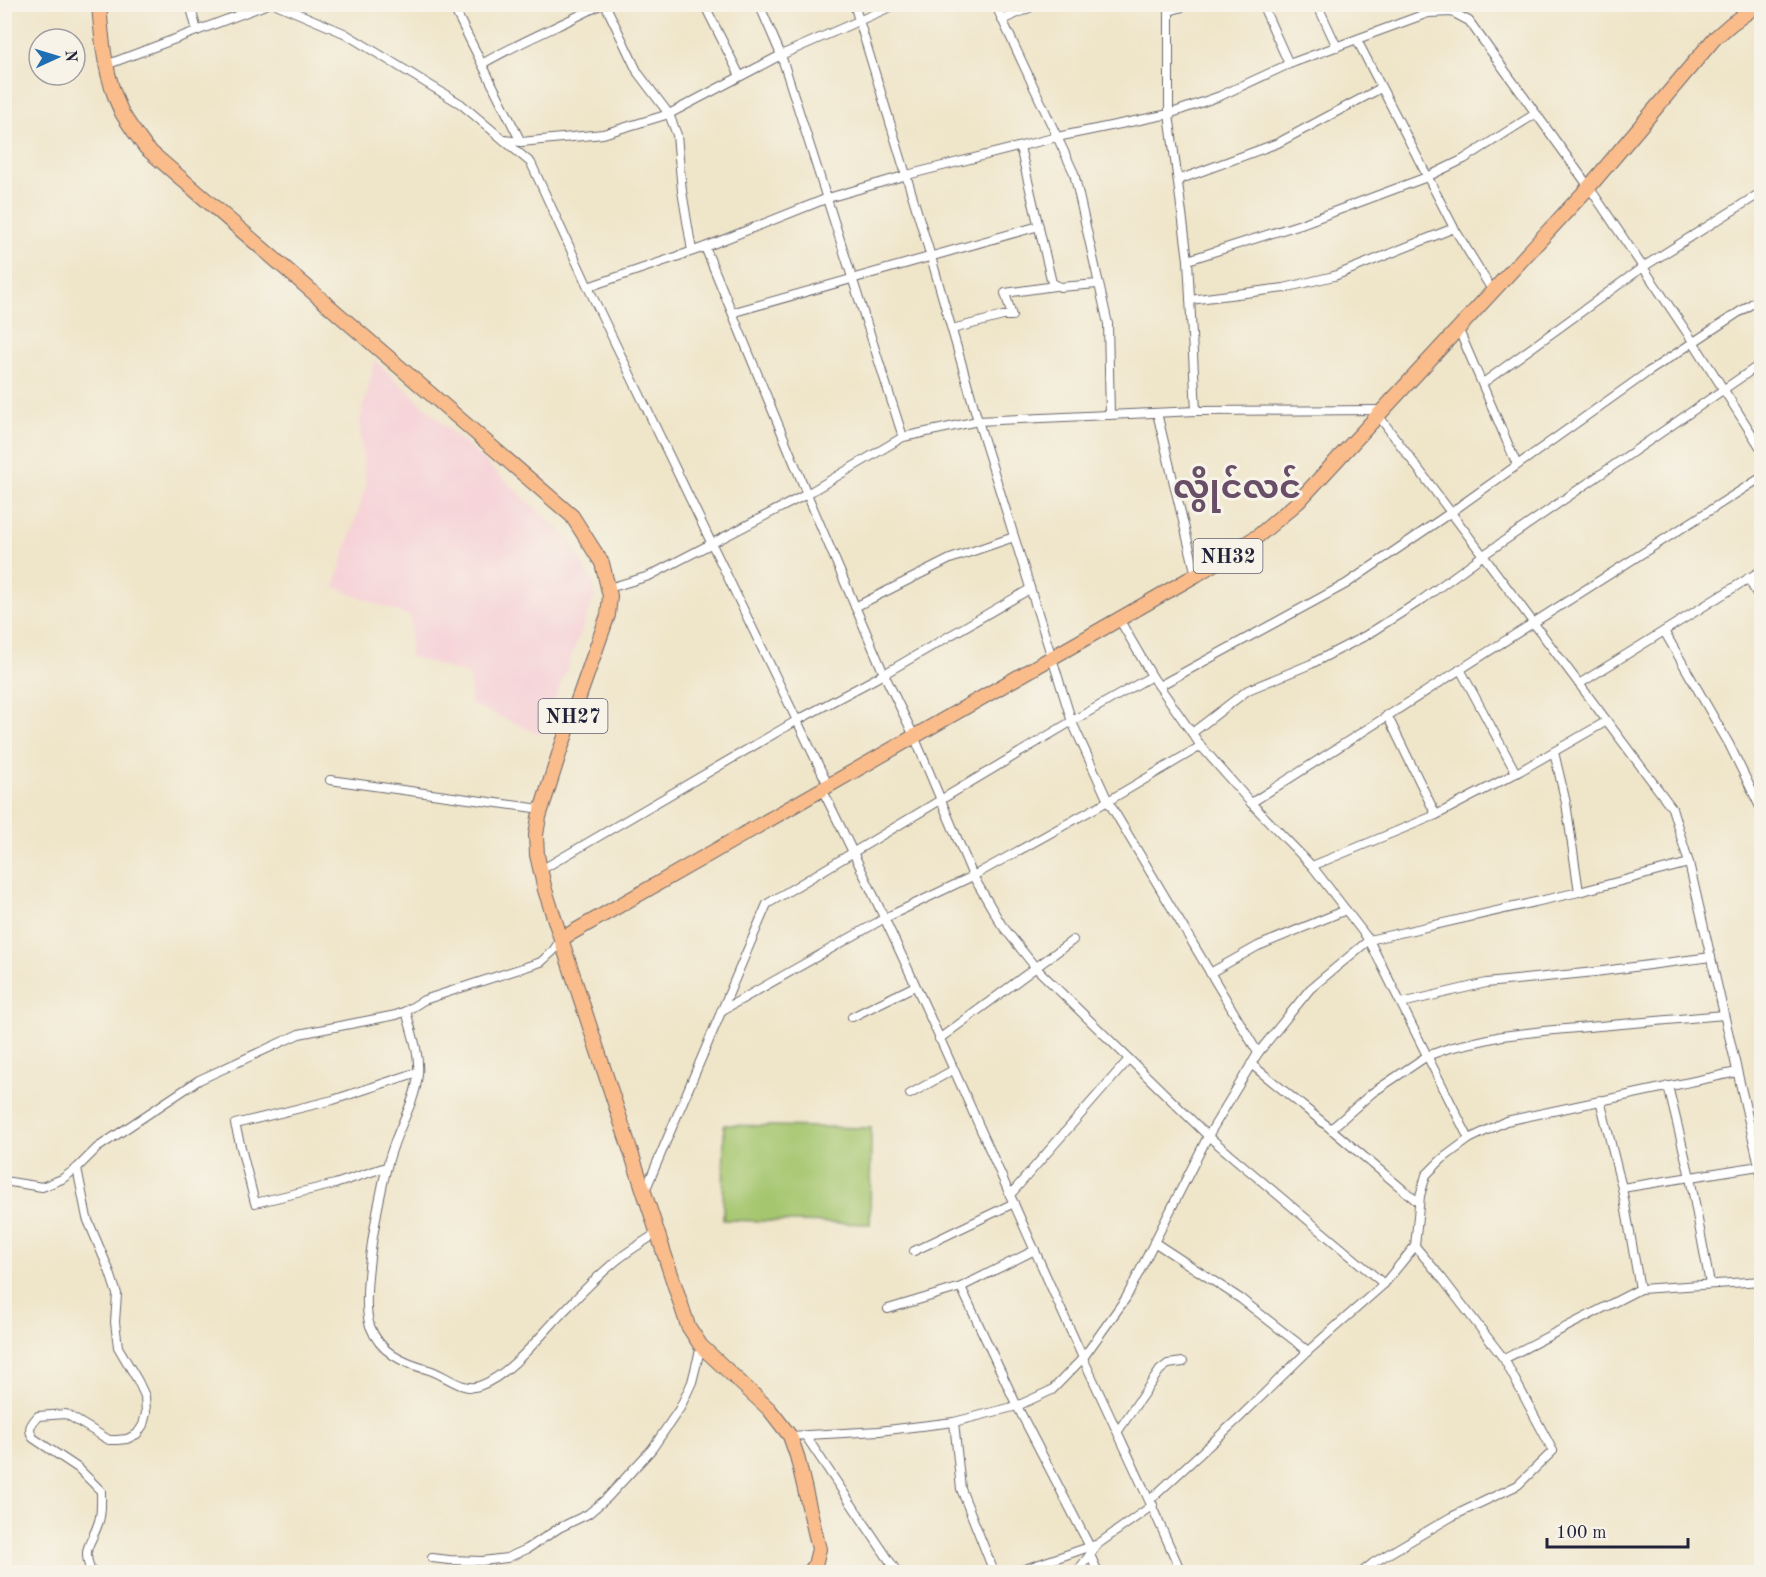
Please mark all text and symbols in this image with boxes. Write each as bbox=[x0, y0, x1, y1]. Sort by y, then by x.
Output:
north arrow bbox=[27, 27, 87, 87]
text: N bbox=[62, 49, 78, 64]
district label: လွိုင်လင် bbox=[1173, 464, 1301, 513]
road number: NH32 bbox=[1194, 539, 1262, 573]
road number: NH27 bbox=[538, 699, 608, 733]
scale bar bbox=[1547, 1511, 1688, 1549]
text: 100 m bbox=[1556, 1524, 1607, 1542]

